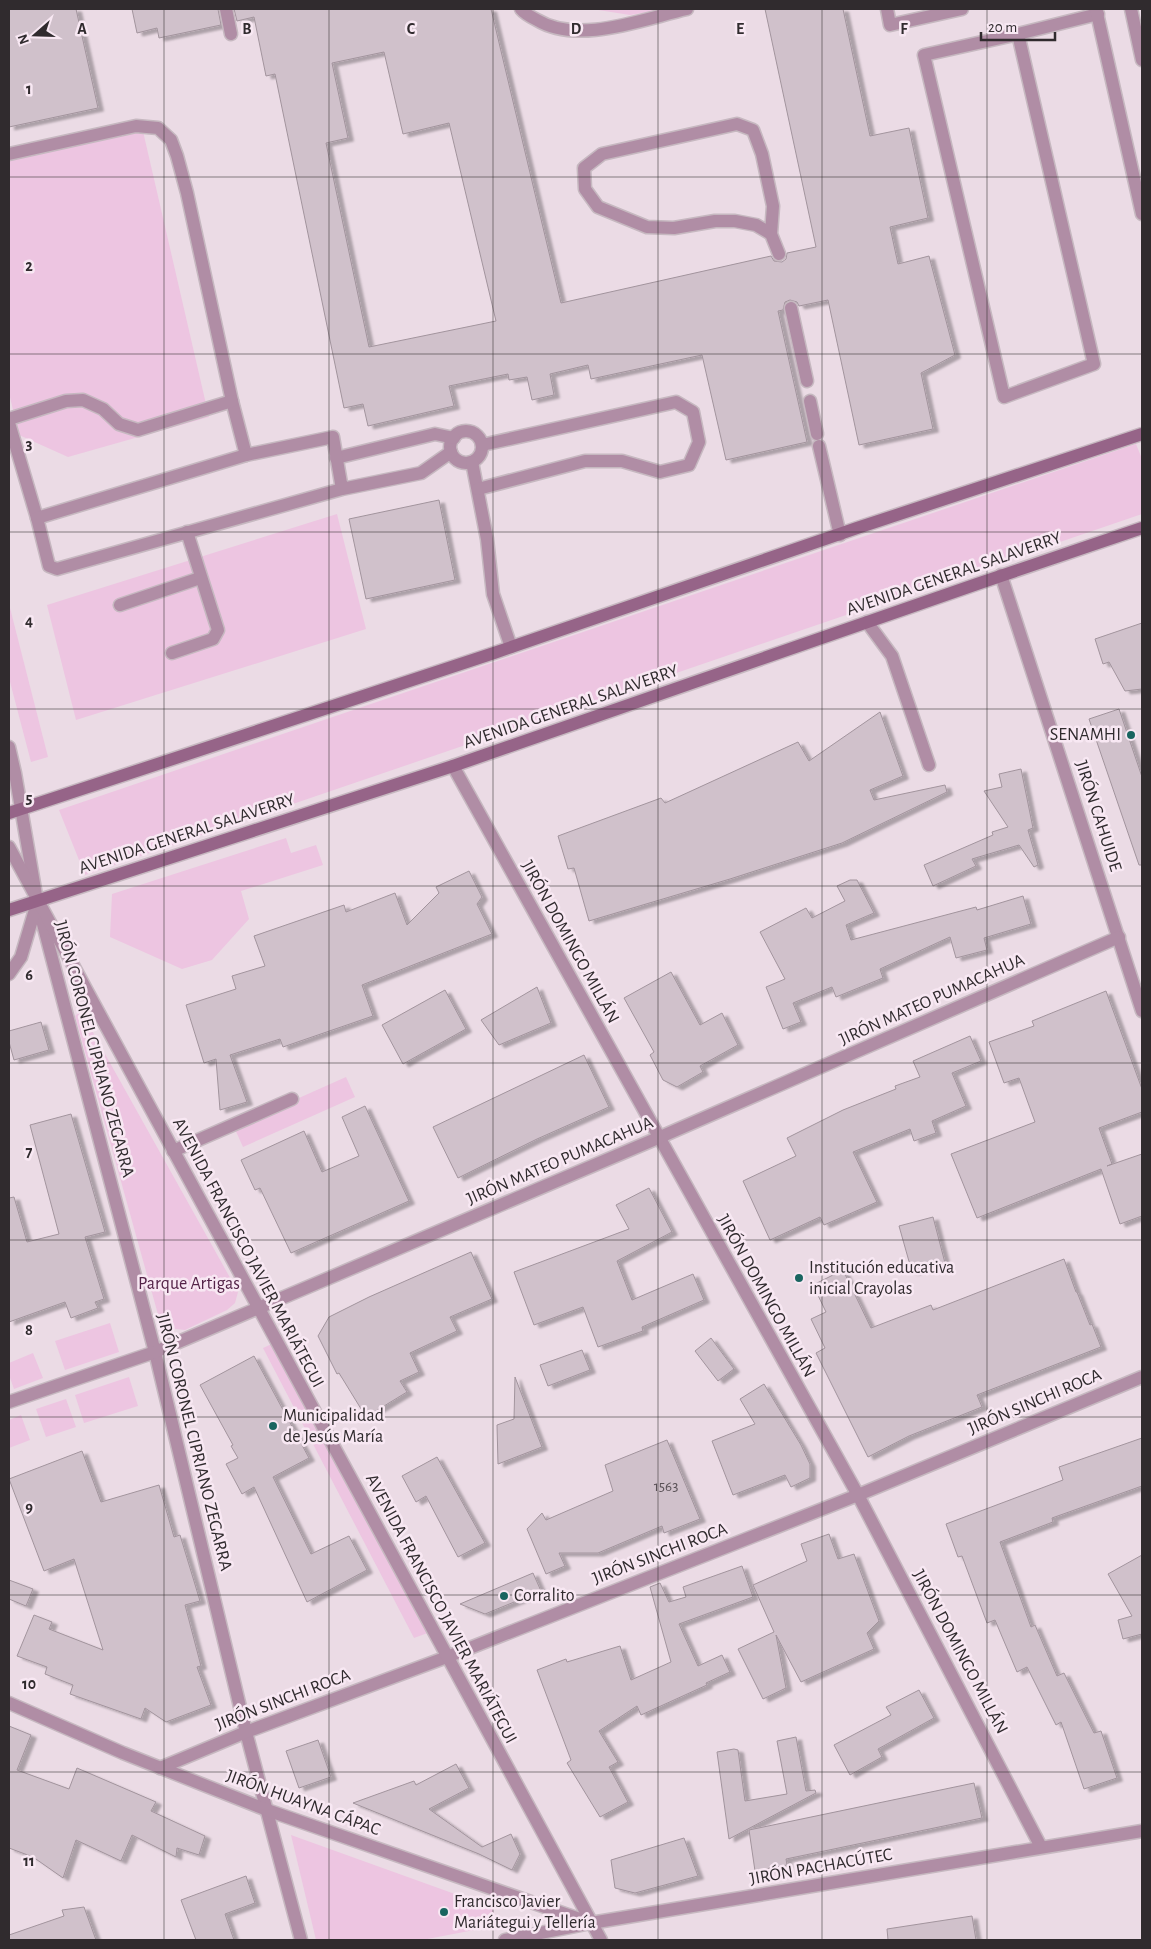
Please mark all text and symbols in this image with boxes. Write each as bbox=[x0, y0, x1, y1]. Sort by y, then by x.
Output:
north arrow bbox=[10, 10, 60, 60]
scale bar bbox=[981, 10, 1055, 42]
text: 20 m bbox=[988, 20, 1017, 35]
text: A bbox=[77, 21, 87, 37]
text: B bbox=[242, 21, 252, 37]
text: C bbox=[407, 21, 416, 37]
text: D bbox=[571, 21, 582, 37]
text: E bbox=[736, 21, 744, 37]
text: F bbox=[900, 21, 908, 37]
text: N bbox=[15, 32, 32, 46]
text: 1 bbox=[26, 81, 32, 97]
text: 2 bbox=[25, 258, 33, 274]
text: 3 bbox=[26, 436, 33, 452]
street label: AVENIDA GENERAL SALAVERRY bbox=[844, 529, 1064, 619]
text: 4 bbox=[25, 613, 33, 629]
street label: AVENIDA GENERAL SALAVERRY bbox=[461, 662, 681, 752]
place label: SENAMHI bbox=[1050, 726, 1121, 744]
marker: SENAMHI bbox=[1125, 729, 1137, 741]
street label: JIRÓN CAHUIDE bbox=[1072, 757, 1127, 874]
text: 5 bbox=[26, 790, 33, 806]
street label: AVENIDA GENERAL SALAVERRY bbox=[77, 790, 298, 878]
street label: JIRÓN DOMINGO MILLÁN bbox=[518, 856, 625, 1026]
street label: JIRÓN CORONEL CIPRIANO ZEGARRA bbox=[51, 918, 140, 1180]
street label: JIRÓN MATEO PUMACAHUA bbox=[836, 948, 1028, 1049]
text: 6 bbox=[25, 967, 33, 983]
street label: JIRÓN MATEO PUMACAHUA bbox=[463, 1111, 656, 1208]
street label: AVENIDA FRANCISCO JAVIER MARIÁTEGUI bbox=[169, 1114, 330, 1391]
text: 7 bbox=[26, 1144, 33, 1160]
street label: JIRÓN DOMINGO MILLÁN bbox=[714, 1210, 821, 1380]
place label: Institución educativa inicial Crayolas bbox=[809, 1259, 954, 1298]
marker: Institución educativa inicial Crayolas bbox=[793, 1272, 805, 1284]
park label: Parque Artigas bbox=[138, 1275, 240, 1293]
street label: JIRÓN CORONEL CIPRIANO ZEGARRA bbox=[153, 1311, 238, 1573]
text: 8 bbox=[25, 1322, 33, 1338]
street label: JIRÓN SINCHI ROCA bbox=[965, 1363, 1105, 1438]
place label: Municipalidad de Jesús María bbox=[283, 1407, 384, 1446]
marker: Municipalidad de Jesús María bbox=[267, 1420, 279, 1432]
street label: AVENIDA FRANCISCO JAVIER MARIÁTEGUI bbox=[362, 1470, 523, 1747]
house number: 1563 bbox=[654, 1479, 678, 1494]
text: 9 bbox=[25, 1499, 33, 1515]
street label: JIRÓN SINCHI ROCA bbox=[589, 1517, 730, 1588]
street label: JIRÓN DOMINGO MILLÁN bbox=[909, 1566, 1014, 1737]
place label: Corralito bbox=[514, 1587, 575, 1605]
marker: Corralito bbox=[498, 1590, 510, 1602]
street label: JIRÓN SINCHI ROCA bbox=[212, 1663, 353, 1734]
text: 10 bbox=[22, 1676, 36, 1692]
street label: JIRÓN HUAYNA CÁPAC bbox=[224, 1764, 384, 1839]
street label: JIRÓN PACHACÚTEC bbox=[748, 1843, 894, 1888]
text: 11 bbox=[23, 1853, 35, 1869]
place label: Francisco Javier Mariátegui y Tellería bbox=[454, 1893, 596, 1932]
marker: Francisco Javier Mariátegui y Tellería bbox=[438, 1906, 450, 1918]

